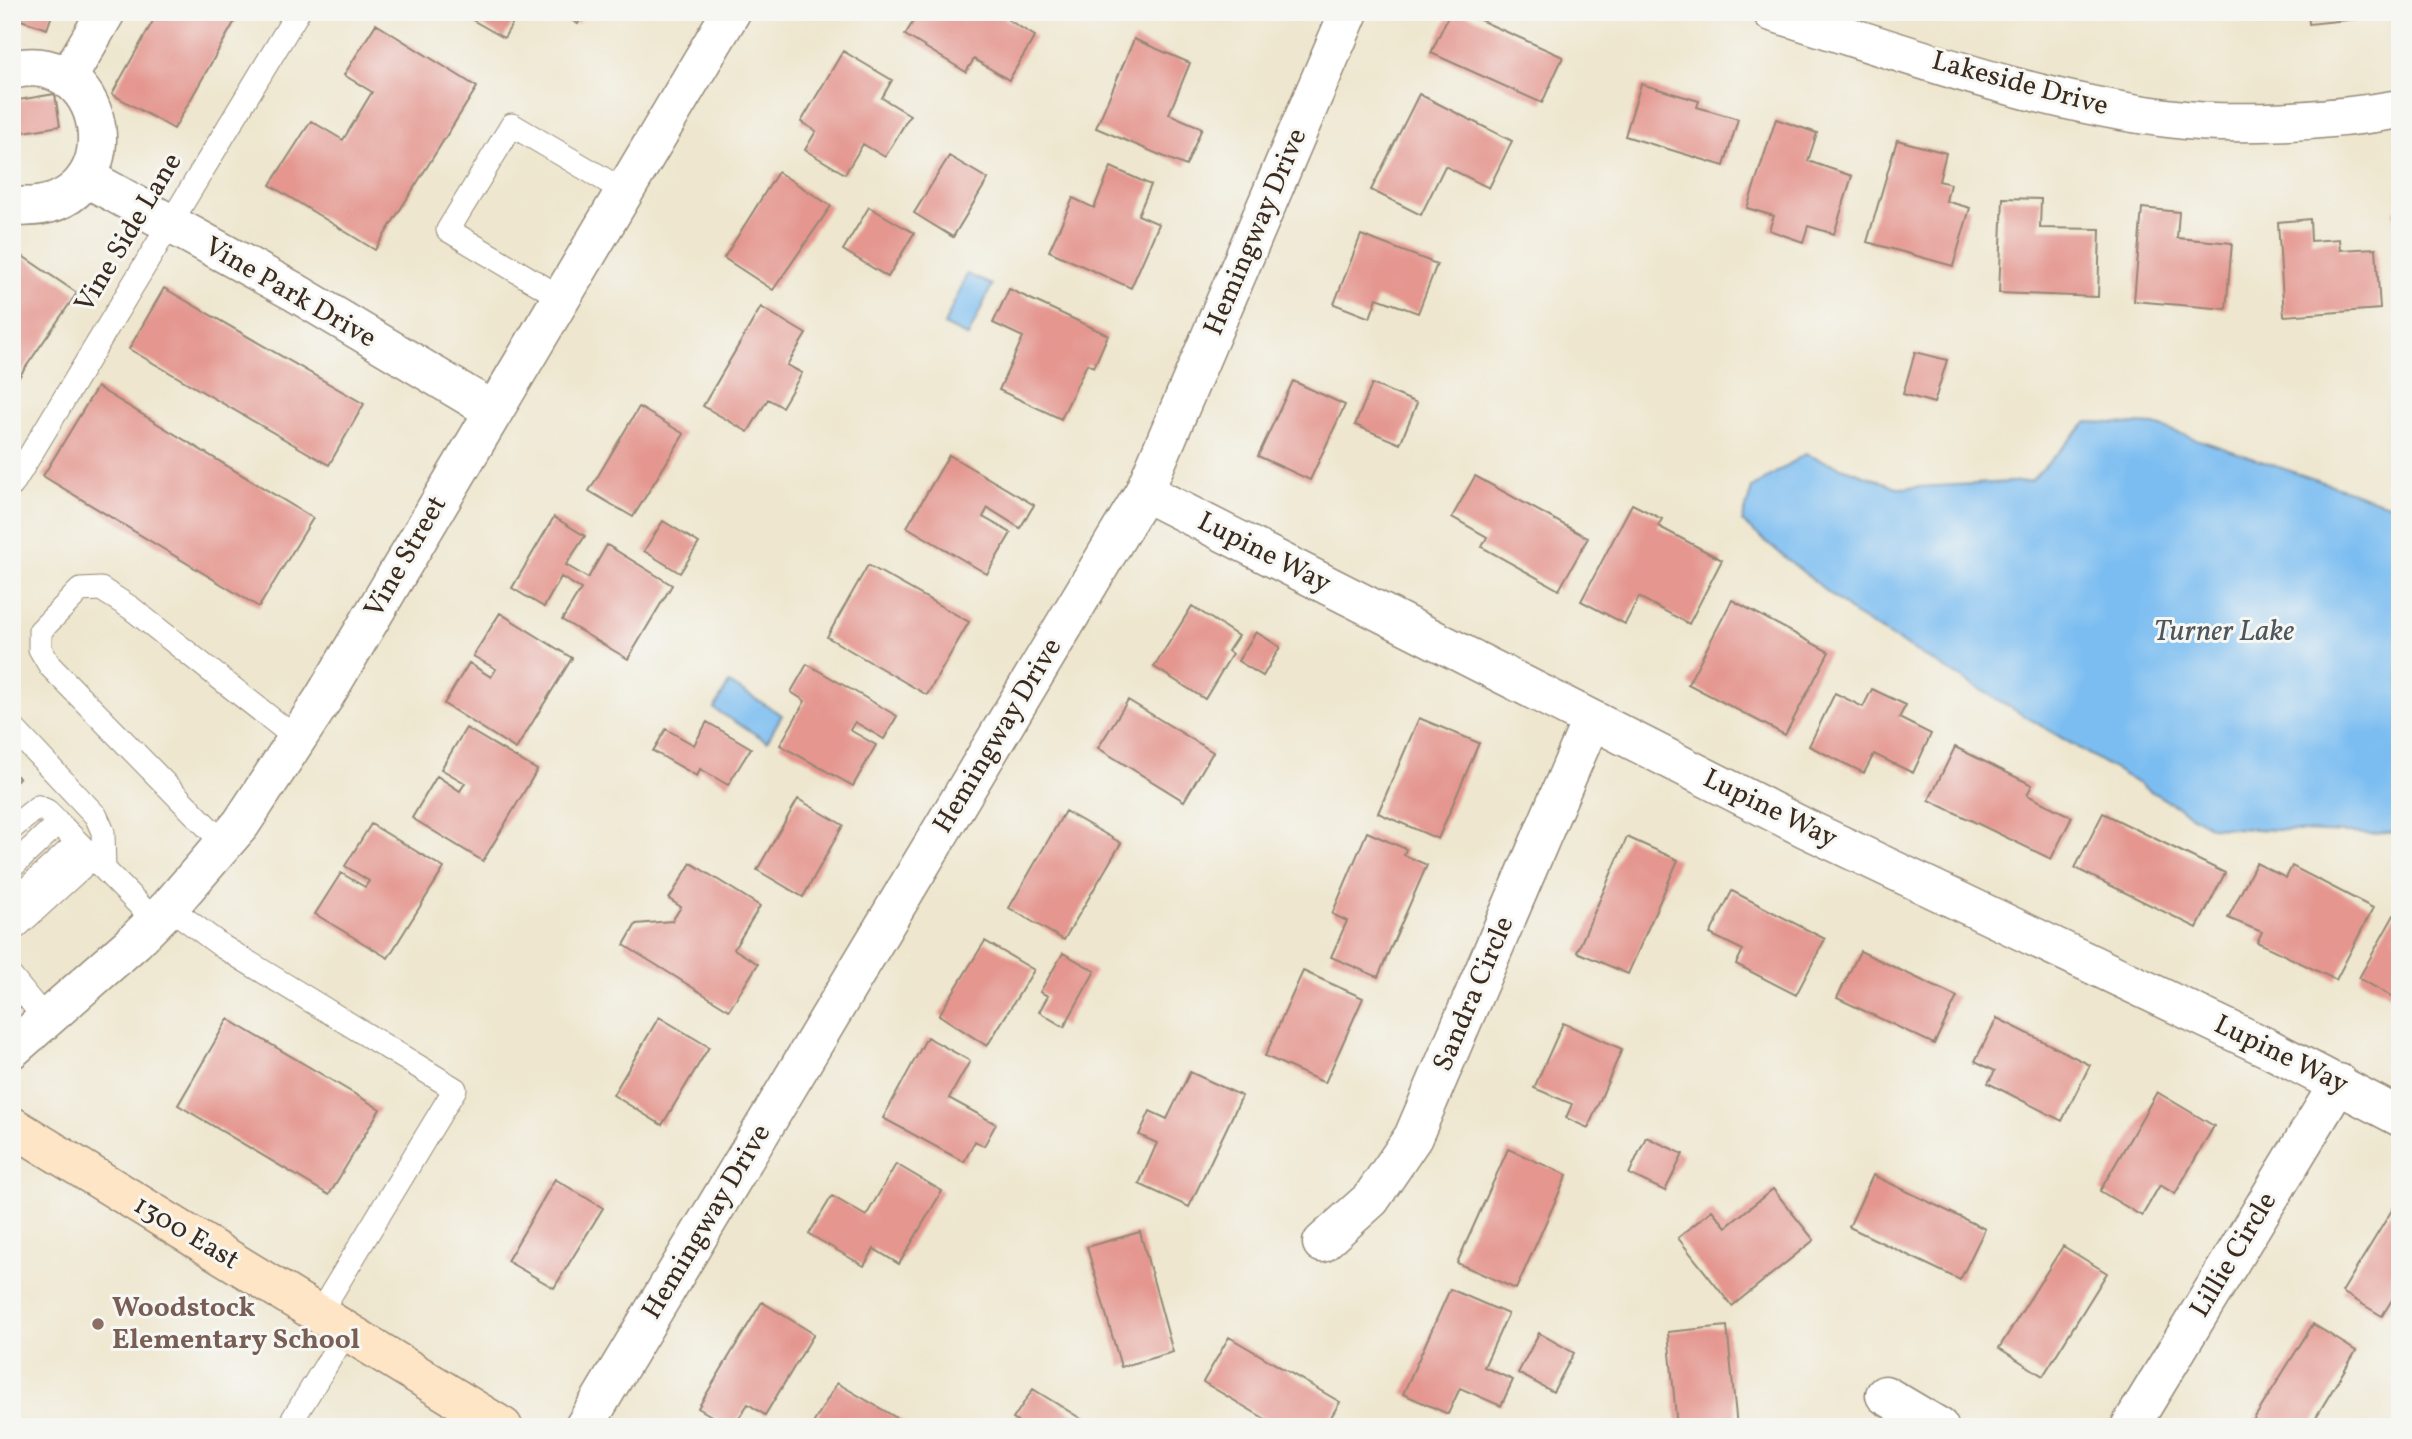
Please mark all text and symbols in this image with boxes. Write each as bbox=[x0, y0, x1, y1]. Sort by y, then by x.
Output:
street label: Lakeside Drive bbox=[1927, 42, 2113, 126]
street label: Hemingway Drive bbox=[1195, 122, 1317, 342]
street label: Vine Side Lane bbox=[66, 146, 192, 320]
street label: Vine Park Drive bbox=[197, 228, 383, 358]
street label: Vine Street bbox=[355, 489, 457, 625]
street label: Lupine Way bbox=[1191, 503, 1337, 603]
water label: Turner Lake bbox=[2154, 611, 2294, 653]
street label: Hemingway Drive bbox=[924, 631, 1072, 841]
street label: Lupine Way bbox=[1696, 760, 1844, 858]
street label: Sandra Circle bbox=[1424, 910, 1524, 1078]
street label: Lupine Way bbox=[2207, 1006, 2355, 1104]
street label: Hemingway Drive bbox=[633, 1117, 781, 1327]
street label: Lillie Circle bbox=[2181, 1185, 2287, 1325]
street label: 1300 East bbox=[126, 1186, 246, 1280]
place label: Woodstock Elementary School bbox=[112, 1289, 360, 1360]
marker: Woodstock Elementary School bbox=[90, 1316, 106, 1332]

